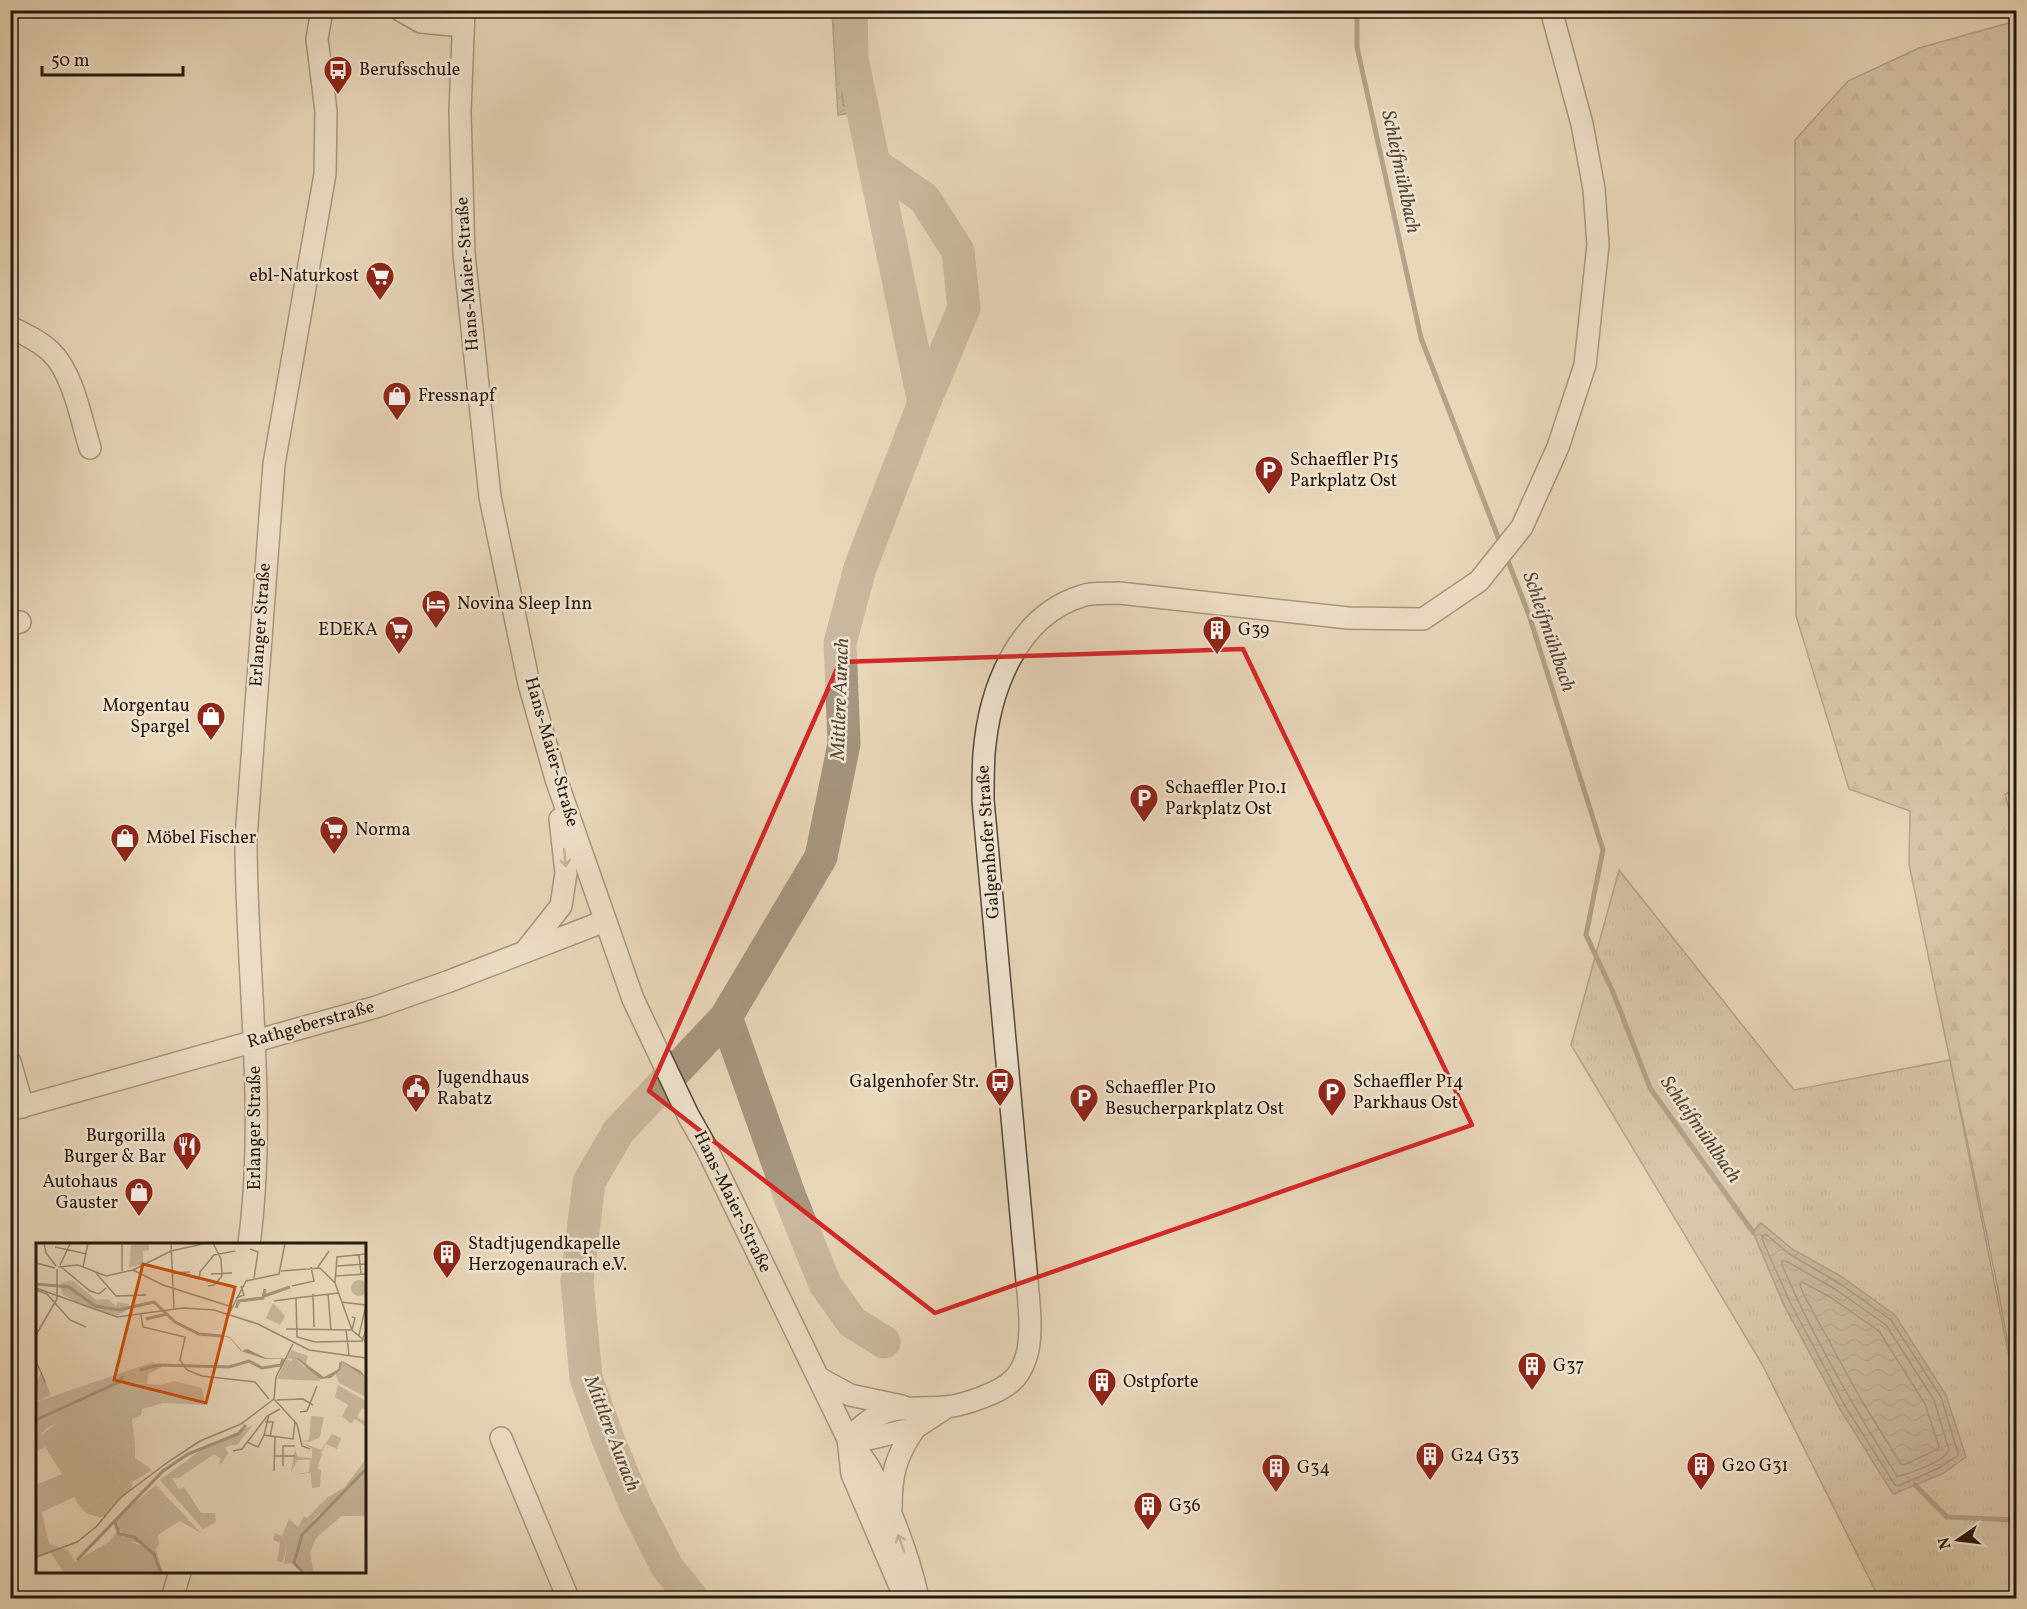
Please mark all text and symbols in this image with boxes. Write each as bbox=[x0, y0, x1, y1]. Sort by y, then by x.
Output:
scale bar bbox=[42, 39, 183, 77]
text: 50 m bbox=[51, 49, 90, 74]
bus stop icon: Berufsschule bbox=[322, 54, 354, 96]
place label: Berufsschule bbox=[359, 58, 460, 83]
water label: Schleifmühlbach bbox=[1373, 108, 1427, 236]
street label: Hans-Maier-Straße bbox=[450, 196, 486, 352]
supermarket icon: ebl-Naturkost bbox=[364, 260, 396, 302]
place label: ebl-Naturkost bbox=[249, 264, 359, 289]
shop icon: Fressnapf bbox=[381, 380, 413, 422]
place label: Fressnapf bbox=[418, 384, 497, 409]
place label: Schaeffler P15 Parkplatz Ost bbox=[1290, 448, 1399, 494]
parking icon: Schaeffler P15 Parkplatz Ost bbox=[1253, 454, 1285, 496]
street label: Erlanger Straße bbox=[244, 562, 278, 688]
water label: Schleifmühlbach bbox=[1514, 568, 1582, 696]
hotel icon: Novina Sleep Inn bbox=[420, 588, 452, 630]
place label: Novina Sleep Inn bbox=[457, 592, 592, 617]
supermarket icon: EDEKA bbox=[383, 614, 415, 656]
building icon: G39 bbox=[1201, 614, 1233, 656]
place label: EDEKA bbox=[318, 618, 378, 643]
place label: G39 bbox=[1238, 618, 1269, 643]
water label: Mittlere Aurach bbox=[825, 637, 857, 762]
street label: Hans-Maier-Straße bbox=[518, 674, 584, 830]
place label: Morgentau Spargel bbox=[103, 694, 190, 740]
shop icon: Morgentau Spargel bbox=[195, 700, 227, 742]
street label: Galgenhofer Straße bbox=[971, 764, 1007, 920]
place label: Schaeffler P10.1 Parkplatz Ost bbox=[1165, 776, 1287, 822]
parking icon: Schaeffler P10.1 Parkplatz Ost bbox=[1128, 782, 1160, 824]
supermarket icon: Norma bbox=[318, 814, 350, 856]
place label: Norma bbox=[355, 818, 410, 843]
shop icon: Möbel Fischer bbox=[109, 822, 141, 864]
place label: Möbel Fischer bbox=[146, 826, 257, 851]
one-way arrow bbox=[560, 848, 571, 868]
street label: Rathgeberstraße bbox=[244, 995, 378, 1055]
street label: Erlanger Straße bbox=[243, 1066, 268, 1190]
place label: Jugendhaus Rabatz bbox=[437, 1066, 529, 1112]
bus stop icon: Galgenhofer Str. bbox=[984, 1066, 1016, 1108]
place label: Galgenhofer Str. bbox=[850, 1070, 979, 1095]
place label: Schaeffler P14 Parkhaus Ost bbox=[1353, 1070, 1464, 1116]
water label: Schleifmühlbach bbox=[1653, 1071, 1747, 1189]
public building icon: Jugendhaus Rabatz bbox=[400, 1072, 432, 1114]
place label: Schaeffler P10 Besucherparkplatz Ost bbox=[1105, 1076, 1284, 1122]
parking icon: Schaeffler P14 Parkhaus Ost bbox=[1316, 1076, 1348, 1118]
parking icon: Schaeffler P10 Besucherparkplatz Ost bbox=[1068, 1082, 1100, 1124]
place label: Burgorilla Burger & Bar bbox=[64, 1124, 166, 1170]
street label: Hans-Maier-Straße bbox=[687, 1127, 777, 1277]
restaurant icon: Burgorilla Burger & Bar bbox=[171, 1130, 203, 1172]
place label: Autohaus Gauster bbox=[42, 1170, 118, 1216]
shop icon: Autohaus Gauster bbox=[123, 1176, 155, 1218]
place label: Stadtjugendkapelle Herzogenaurach e.V. bbox=[468, 1232, 627, 1278]
building icon: Stadtjugendkapelle Herzogenaurach e.V. bbox=[431, 1238, 463, 1280]
inset map bbox=[36, 1243, 366, 1573]
building icon: G37 bbox=[1516, 1350, 1548, 1392]
place label: G37 bbox=[1553, 1354, 1584, 1379]
building icon: Ostpforte bbox=[1086, 1366, 1118, 1408]
place label: Ostpforte bbox=[1123, 1370, 1198, 1395]
water label: Mittlere Aurach bbox=[576, 1371, 646, 1496]
building icon: G24 G33 bbox=[1414, 1440, 1446, 1482]
place label: G24 G33 bbox=[1451, 1444, 1519, 1469]
building icon: G20 G31 bbox=[1685, 1450, 1717, 1492]
building icon: G34 bbox=[1260, 1452, 1292, 1494]
place label: G20 G31 bbox=[1722, 1454, 1788, 1479]
place label: G34 bbox=[1297, 1456, 1330, 1481]
building icon: G36 bbox=[1132, 1490, 1164, 1532]
place label: G36 bbox=[1169, 1494, 1201, 1519]
north arrow bbox=[1928, 1510, 1988, 1570]
one-way arrow bbox=[894, 1534, 905, 1553]
text: N bbox=[1933, 1534, 1957, 1551]

